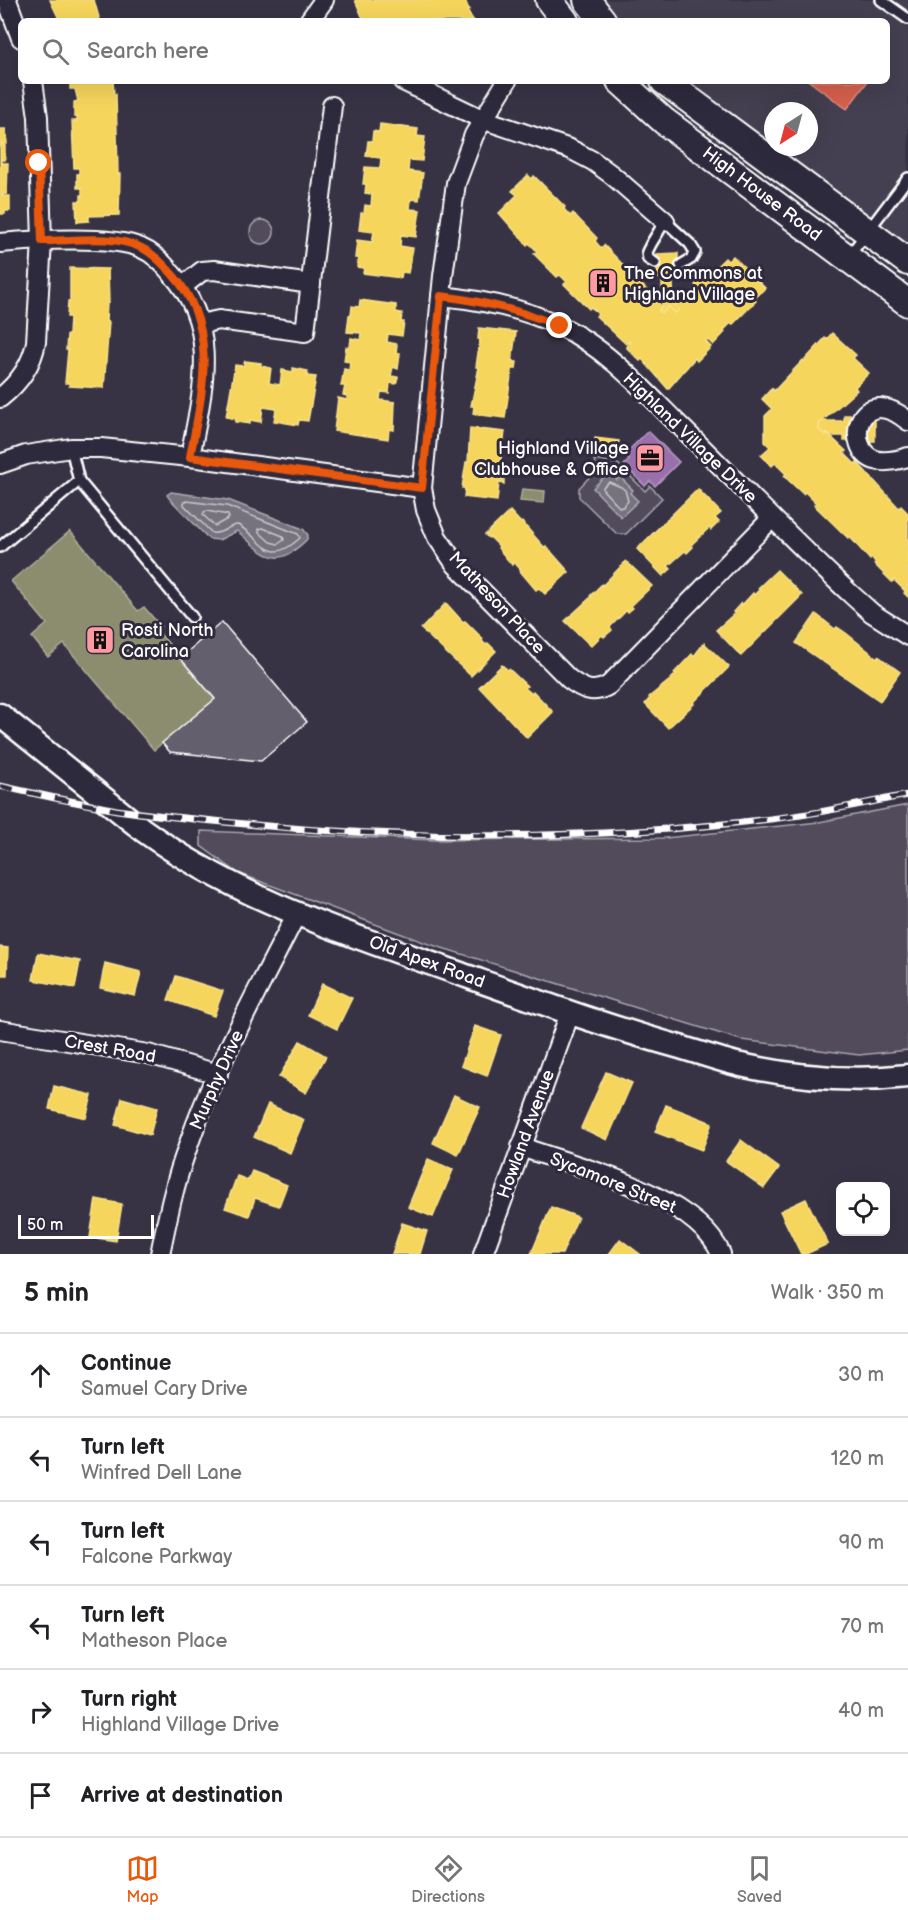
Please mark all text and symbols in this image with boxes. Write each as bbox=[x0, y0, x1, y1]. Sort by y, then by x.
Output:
search box bbox=[18, 18, 890, 84]
icon: search bbox=[39, 35, 72, 68]
text: Search here bbox=[87, 38, 209, 65]
north arrow bbox=[764, 102, 818, 156]
street label: High House Road bbox=[698, 142, 826, 246]
route start bbox=[25, 149, 51, 175]
place label: The Commons at Highland Village bbox=[624, 263, 763, 305]
building icon: The Commons at Highland Village bbox=[587, 267, 619, 299]
route end bbox=[546, 312, 572, 338]
street label: Highland Village Drive bbox=[619, 369, 762, 508]
place label: Highland Village Clubhouse & Office bbox=[474, 438, 629, 480]
office icon: Highland Village Clubhouse & Office bbox=[634, 442, 666, 474]
street label: Matheson Place bbox=[444, 548, 550, 659]
place label: Rosti North Carolina bbox=[121, 620, 214, 662]
building icon: Rosti North Carolina bbox=[84, 624, 116, 656]
street label: Old Apex Road bbox=[366, 931, 488, 993]
street label: Murphy Drive bbox=[186, 1027, 248, 1133]
street label: Crest Road bbox=[63, 1031, 157, 1067]
street label: Howland Avenue bbox=[493, 1067, 559, 1201]
street label: Sycamore Street bbox=[547, 1148, 680, 1218]
map controls bbox=[836, 1182, 890, 1236]
button: locate bbox=[836, 1182, 890, 1236]
scale bar bbox=[18, 1212, 154, 1240]
text: 50 m bbox=[27, 1216, 63, 1235]
text: 5 min bbox=[24, 1278, 89, 1309]
text: Walk · 350 m bbox=[771, 1281, 884, 1305]
text: Continue bbox=[81, 1350, 171, 1377]
icon: ahead bbox=[24, 1359, 57, 1392]
text: 30 m bbox=[838, 1363, 884, 1387]
text: Samuel Cary Drive bbox=[81, 1377, 248, 1401]
text: Turn left bbox=[81, 1434, 165, 1461]
icon: left bbox=[24, 1443, 57, 1476]
text: 120 m bbox=[831, 1447, 884, 1471]
text: Winfred Dell Lane bbox=[81, 1461, 242, 1485]
text: Turn left bbox=[81, 1518, 165, 1545]
icon: left bbox=[24, 1527, 57, 1560]
text: 90 m bbox=[839, 1531, 884, 1555]
text: Falcone Parkway bbox=[81, 1545, 232, 1569]
text: Turn left bbox=[81, 1602, 165, 1629]
icon: left bbox=[24, 1611, 57, 1644]
text: 70 m bbox=[840, 1615, 884, 1639]
text: Matheson Place bbox=[81, 1629, 227, 1653]
text: Turn right bbox=[81, 1686, 177, 1713]
icon: right bbox=[24, 1695, 57, 1728]
text: 40 m bbox=[838, 1699, 884, 1723]
text: Highland Village Drive bbox=[81, 1713, 279, 1737]
icon: arrive bbox=[24, 1779, 57, 1812]
text: Arrive at destination bbox=[81, 1782, 283, 1809]
tab: Map bbox=[126, 1852, 159, 1907]
tab: Directions bbox=[411, 1852, 485, 1907]
tab: Saved bbox=[737, 1852, 782, 1907]

